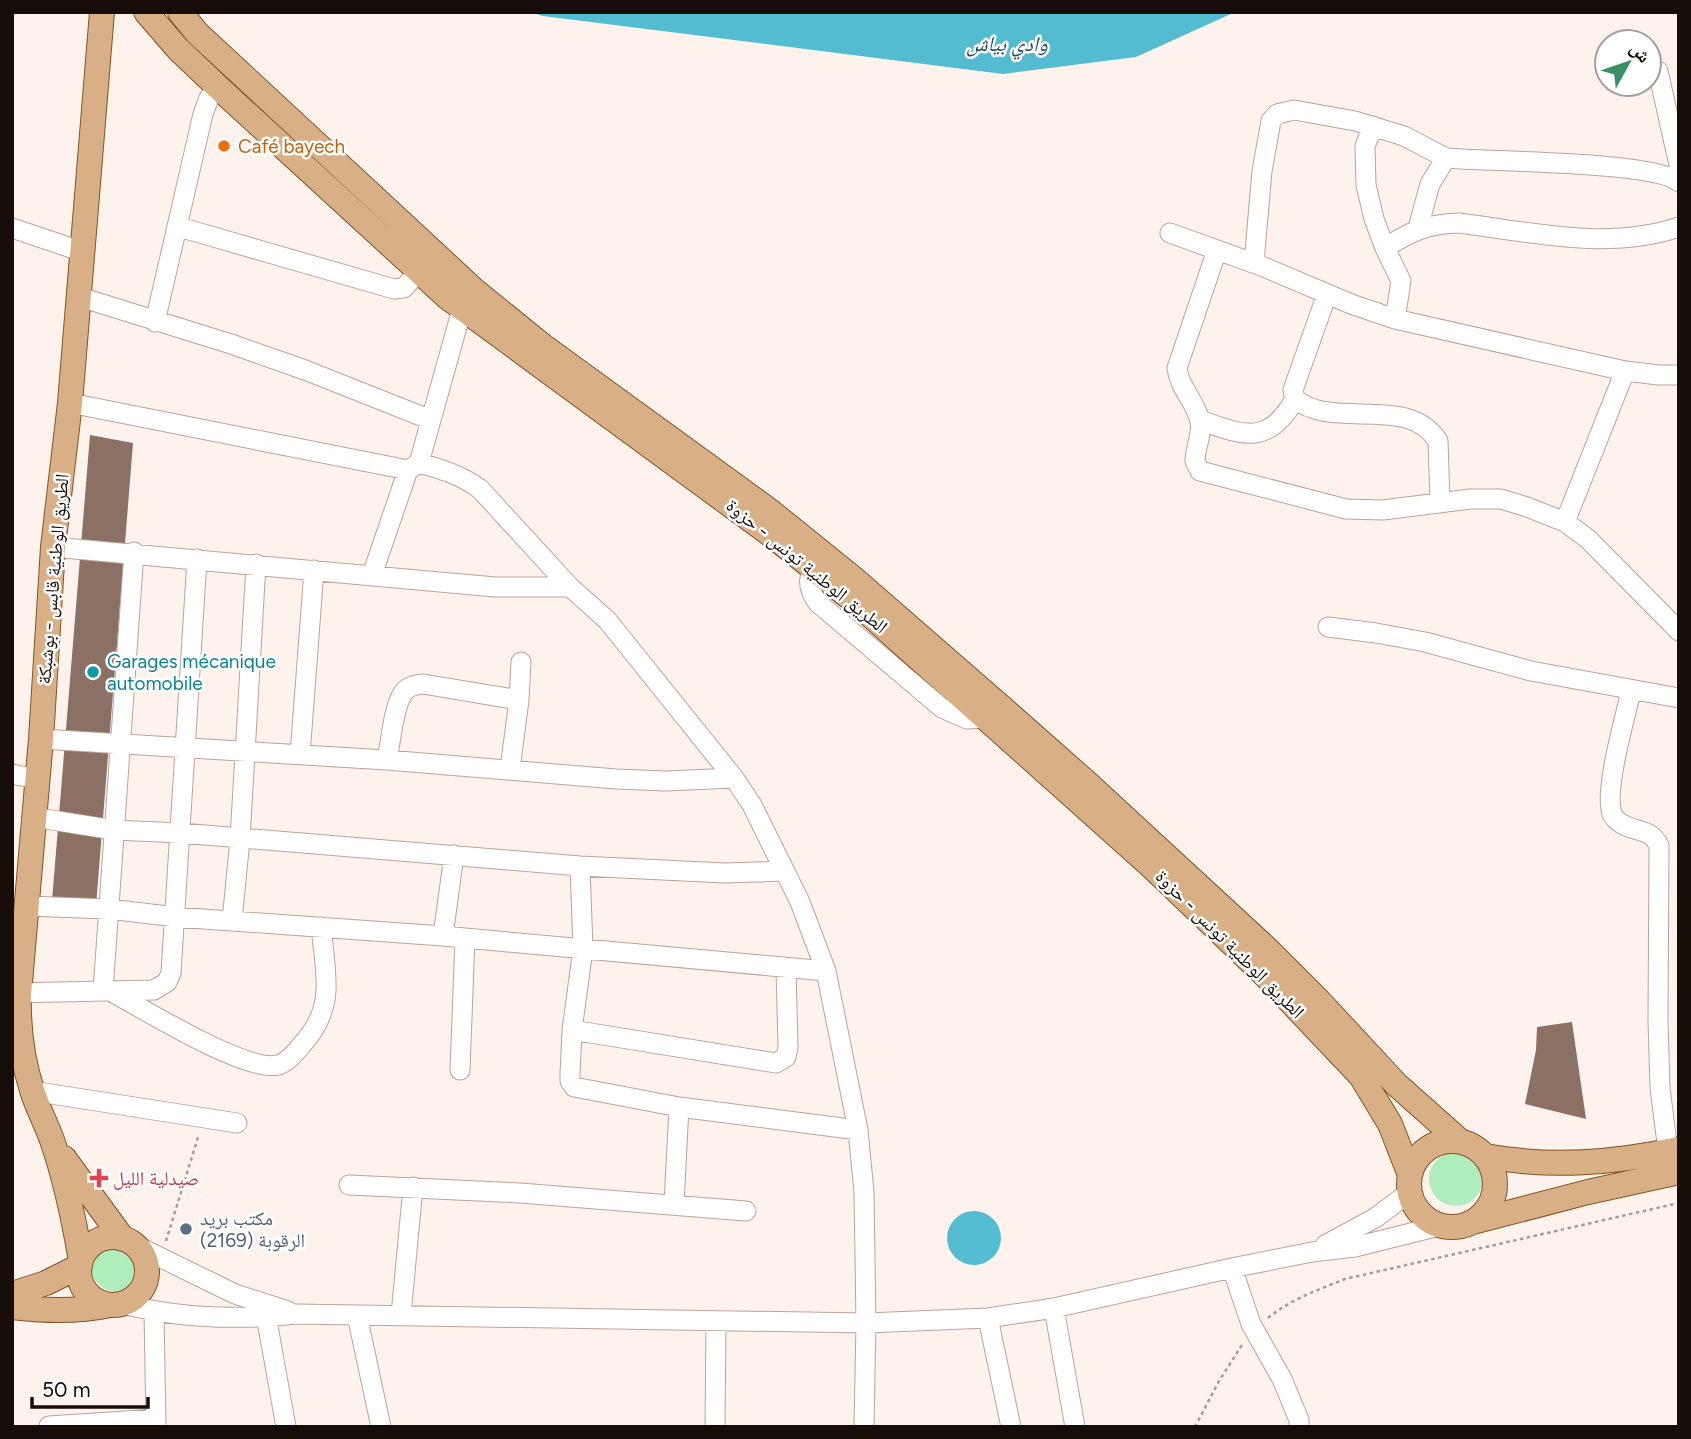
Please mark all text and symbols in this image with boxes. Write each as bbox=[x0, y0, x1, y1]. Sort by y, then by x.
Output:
north arrow bbox=[1593, 28, 1663, 98]
water label: وادي بياش bbox=[966, 31, 1048, 60]
text: ش bbox=[1625, 37, 1656, 68]
place label: Café bayech bbox=[238, 135, 345, 158]
marker: Café bayech bbox=[216, 138, 232, 154]
street label: الطريق الوطنية قابس - بوشبكة bbox=[32, 473, 74, 685]
street label: الطريق الوطنية تونس - حزوة bbox=[722, 494, 892, 638]
place label: Garages mécanique automobile bbox=[107, 650, 276, 695]
marker: Garages mécanique automobile bbox=[85, 664, 101, 680]
street label: الطريق الوطنية تونس - حزوة bbox=[1151, 865, 1309, 1023]
place label: صيدلية الليل bbox=[113, 1167, 199, 1190]
marker: صيدلية الليل bbox=[91, 1170, 107, 1186]
place label: مكتب بريد الرقوبة (2169) bbox=[200, 1207, 305, 1252]
marker: مكتب بريد الرقوبة (2169) bbox=[178, 1221, 194, 1237]
scale bar bbox=[32, 1366, 147, 1410]
text: 50 m bbox=[42, 1377, 91, 1402]

